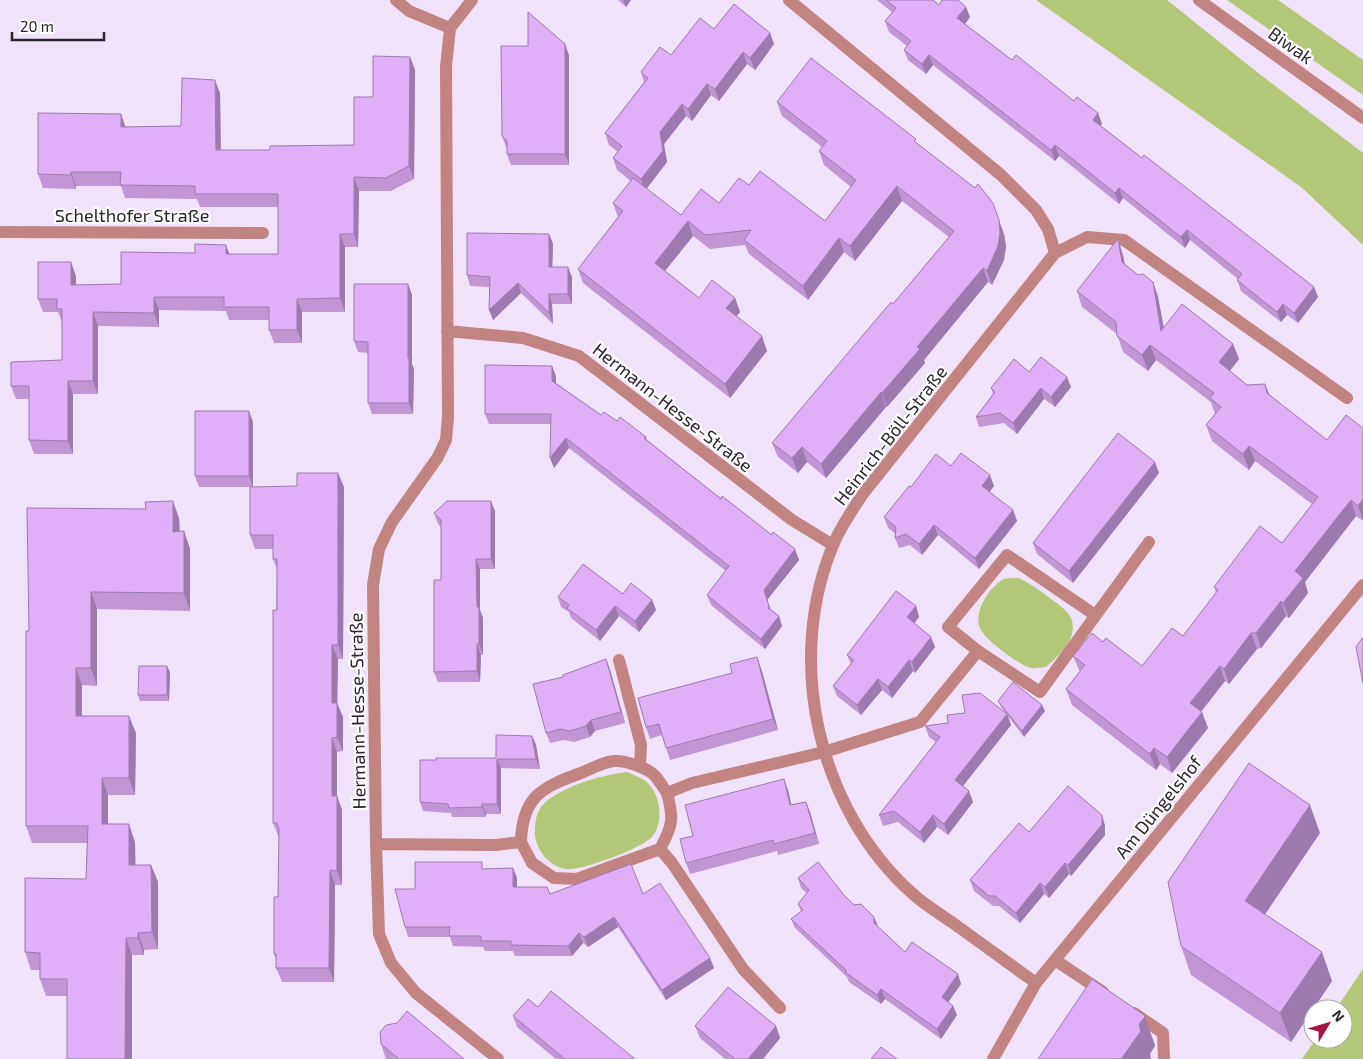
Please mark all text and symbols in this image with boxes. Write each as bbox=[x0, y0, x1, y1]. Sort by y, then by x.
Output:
scale bar bbox=[12, 10, 105, 42]
text: 20 m bbox=[20, 17, 54, 35]
street label: Biwak bbox=[1264, 22, 1318, 68]
street label: Schelthofer Straße bbox=[55, 204, 209, 226]
street label: Hermann-Hesse-Straße bbox=[589, 338, 757, 476]
street label: Heinrich-Böll-Straße bbox=[829, 361, 951, 509]
street label: Hermann-Hesse-Straße bbox=[344, 612, 370, 810]
street label: Am Düngelshof bbox=[1110, 750, 1207, 863]
north arrow bbox=[1303, 999, 1353, 1049]
text: N bbox=[1329, 1006, 1348, 1025]

